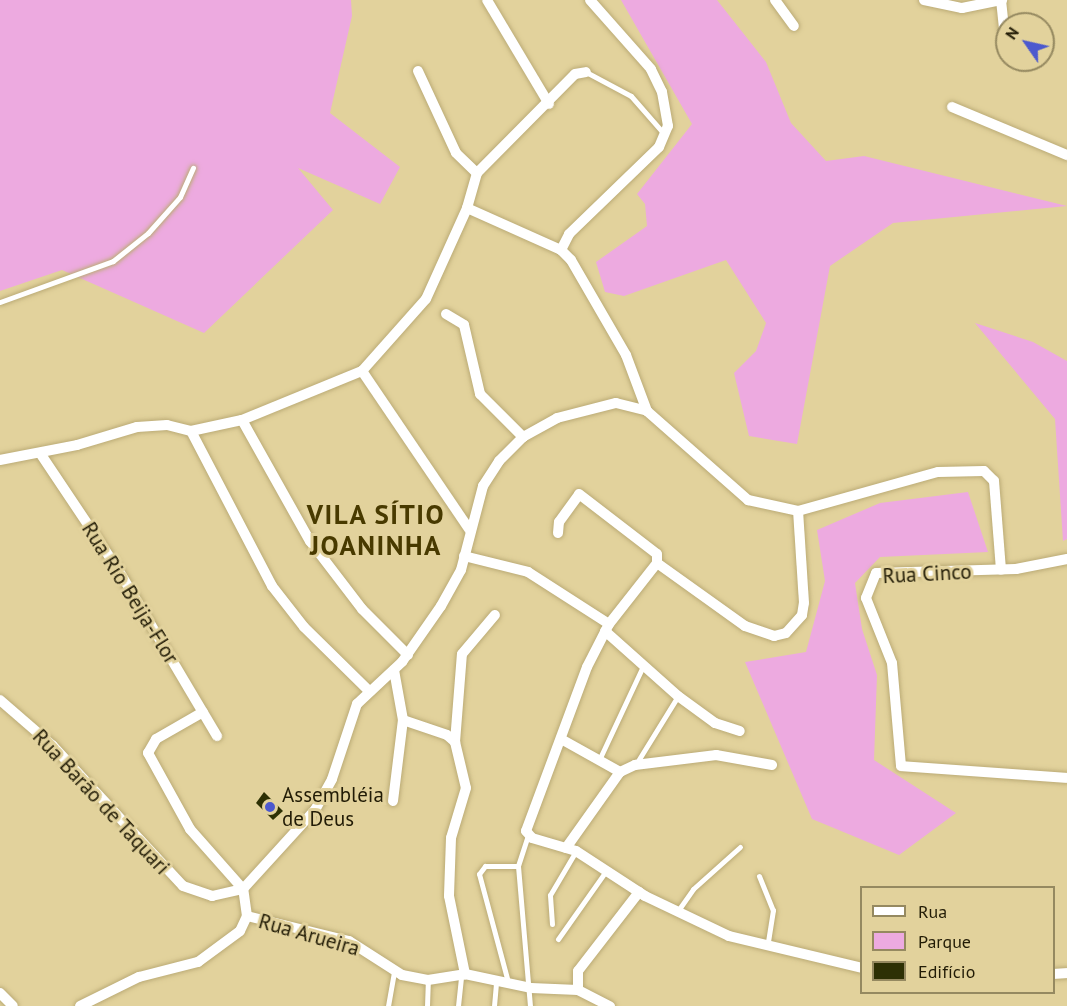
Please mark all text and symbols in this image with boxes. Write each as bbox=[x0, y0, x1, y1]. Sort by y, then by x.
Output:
north arrow bbox=[995, 12, 1055, 72]
text: N bbox=[1001, 23, 1023, 43]
district label: VILA SÍTIO JOANINHA bbox=[306, 498, 446, 561]
street label: Rua Rio Beija-Flor bbox=[76, 518, 184, 668]
street label: Rua Cinco bbox=[882, 559, 972, 589]
street label: Rua Barão de Taquari bbox=[27, 724, 175, 880]
place label: Assembléia de Deus bbox=[282, 782, 384, 832]
marker: Assembléia de Deus bbox=[263, 800, 277, 814]
legend bbox=[860, 886, 1055, 994]
text: Rua bbox=[918, 900, 947, 923]
street label: Rua Arueira bbox=[255, 909, 363, 961]
text: Parque bbox=[918, 930, 971, 953]
text: Edifício bbox=[918, 960, 975, 983]

